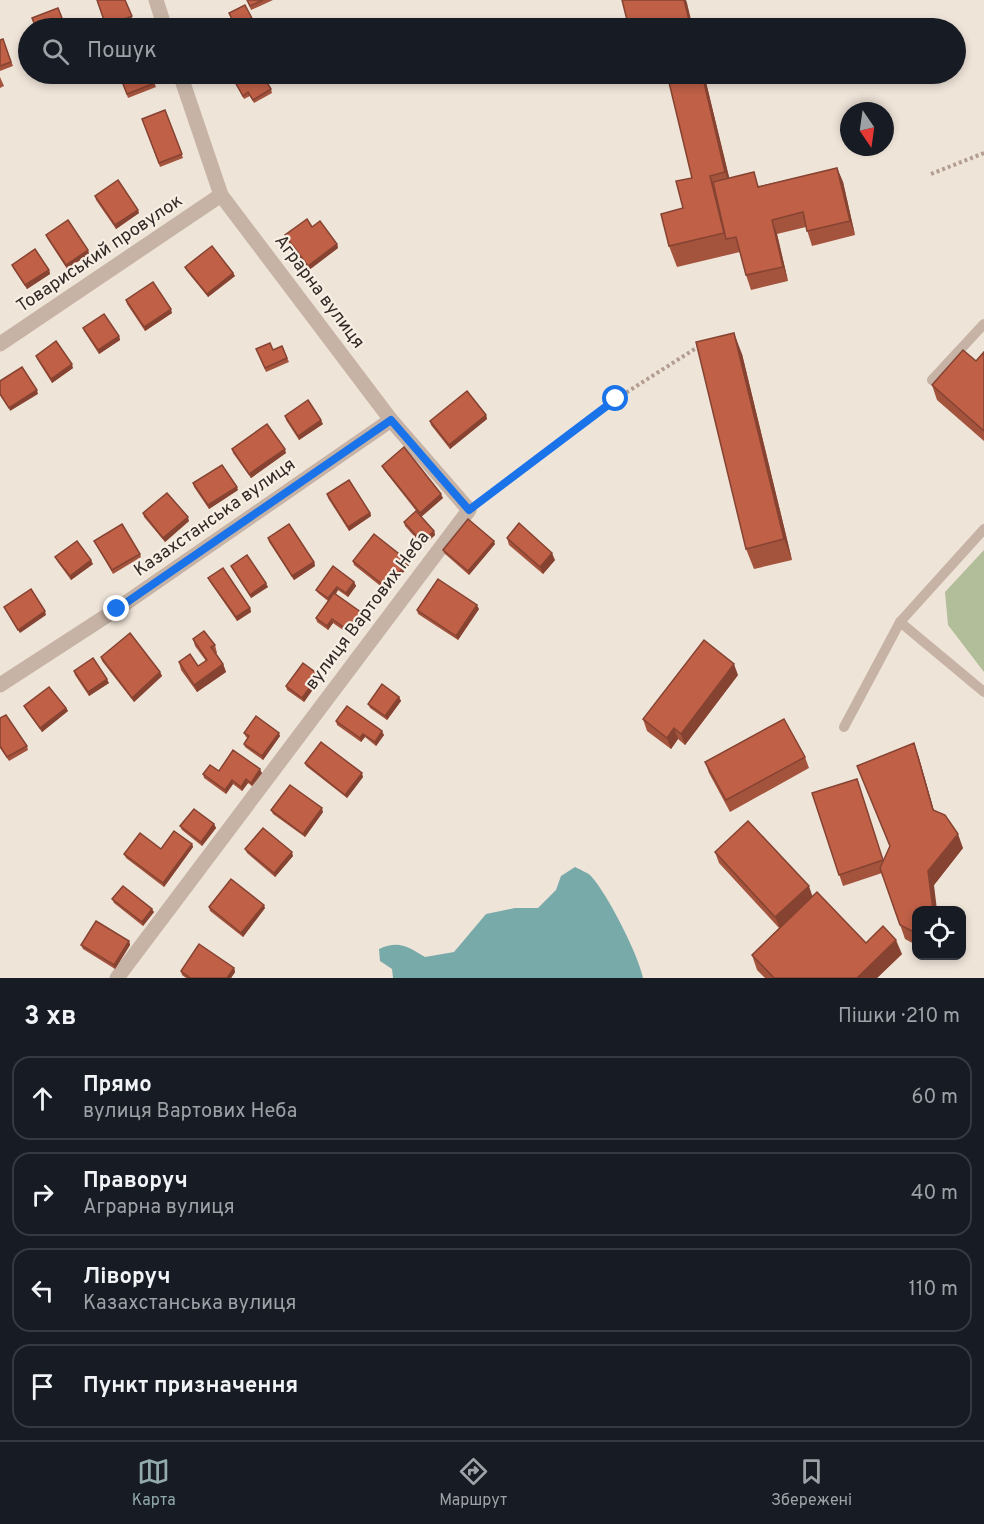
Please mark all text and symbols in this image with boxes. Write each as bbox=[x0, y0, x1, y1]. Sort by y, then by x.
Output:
search box bbox=[18, 18, 966, 84]
icon: search bbox=[39, 35, 72, 68]
text: Пошук bbox=[87, 38, 157, 65]
north arrow bbox=[840, 102, 894, 156]
street label: Товариський провулок bbox=[12, 190, 188, 318]
street label: Аграрна вулиця bbox=[269, 231, 369, 353]
route start bbox=[602, 385, 628, 411]
street label: Казахстанська вулиця bbox=[130, 453, 300, 583]
street label: вулиця Вартових Неба bbox=[301, 527, 435, 695]
route end bbox=[103, 595, 129, 621]
map controls bbox=[912, 906, 966, 960]
button: locate bbox=[912, 906, 966, 960]
text: 3 хв bbox=[24, 1001, 77, 1034]
text: Пішки · 210 m bbox=[838, 1004, 960, 1030]
text: Прямо bbox=[83, 1072, 152, 1099]
icon: ahead bbox=[26, 1082, 59, 1115]
text: 60 m bbox=[912, 1085, 958, 1111]
text: вулиця Вартових Неба bbox=[83, 1099, 297, 1125]
text: Праворуч bbox=[83, 1168, 188, 1195]
icon: right bbox=[26, 1178, 59, 1211]
text: 40 m bbox=[911, 1181, 958, 1207]
text: Аграрна вулиця bbox=[83, 1195, 235, 1221]
text: Ліворуч bbox=[83, 1264, 171, 1291]
icon: left bbox=[26, 1274, 59, 1307]
text: 110 m bbox=[909, 1277, 958, 1303]
text: Казахстанська вулиця bbox=[83, 1291, 296, 1317]
icon: arrive bbox=[26, 1370, 59, 1403]
text: Пункт призначення bbox=[83, 1373, 298, 1400]
tab: Карта bbox=[132, 1455, 176, 1511]
tab: Маршрут bbox=[439, 1455, 507, 1511]
tab: Збережені bbox=[771, 1455, 852, 1511]

